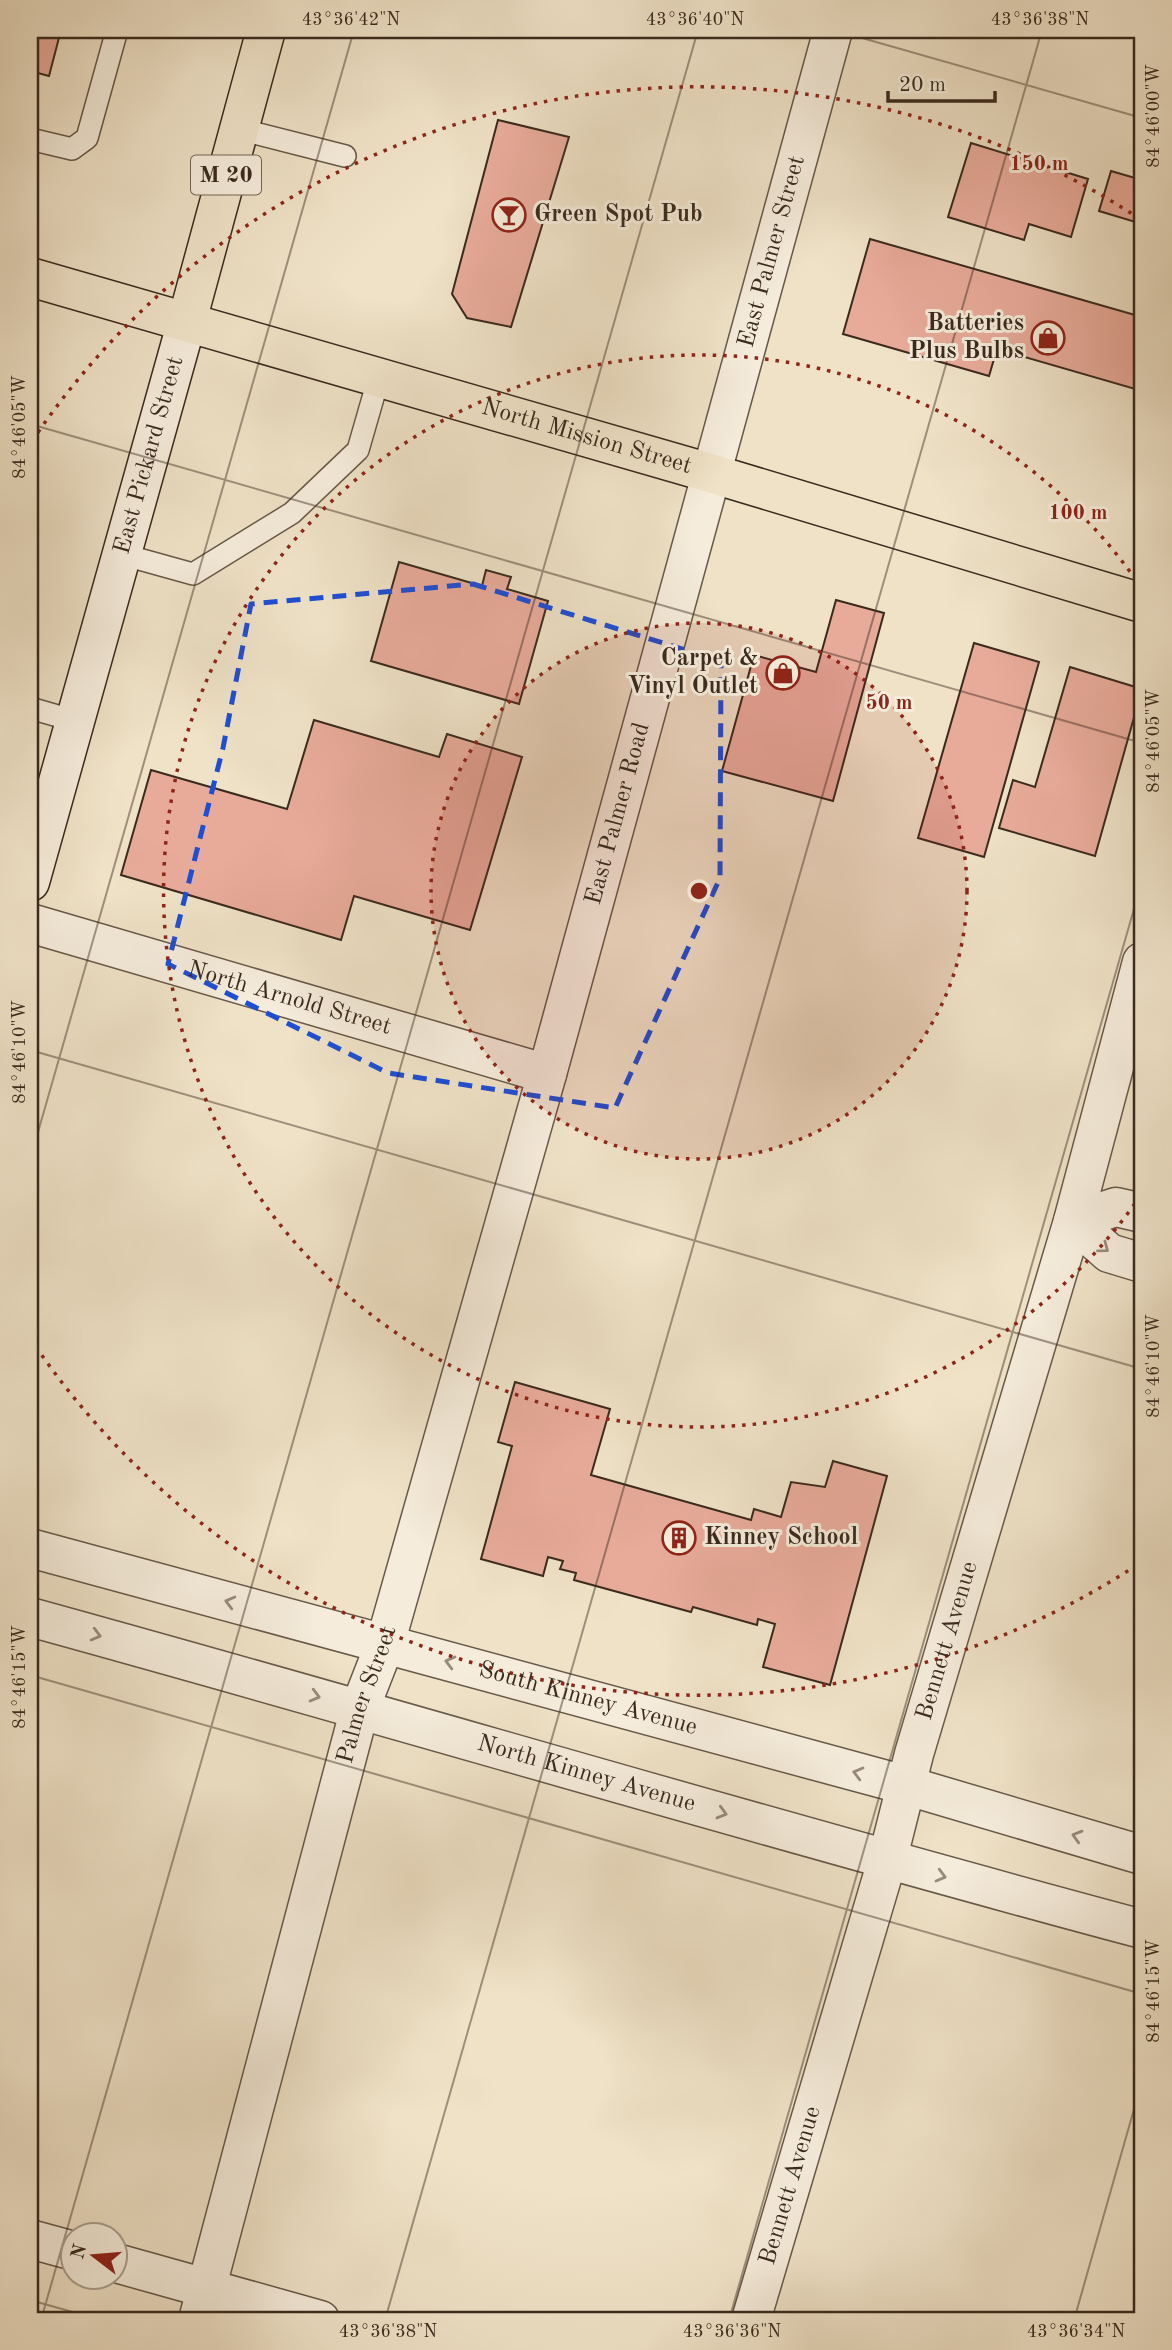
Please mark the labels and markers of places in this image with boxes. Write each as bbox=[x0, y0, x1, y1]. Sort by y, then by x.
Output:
bar icon: Green Spot Pub bbox=[490, 196, 528, 234]
place label: Green Spot Pub bbox=[534, 203, 703, 227]
place label: Batteries Plus Bulbs bbox=[909, 312, 1024, 364]
shop icon: Batteries Plus Bulbs bbox=[1029, 319, 1067, 357]
place label: Carpet & Vinyl Outlet bbox=[627, 647, 758, 699]
shop icon: Carpet & Vinyl Outlet bbox=[764, 654, 802, 692]
centre of rings bbox=[687, 879, 711, 903]
building icon: Kinney School bbox=[660, 1519, 698, 1557]
place label: Kinney School bbox=[704, 1526, 858, 1550]

